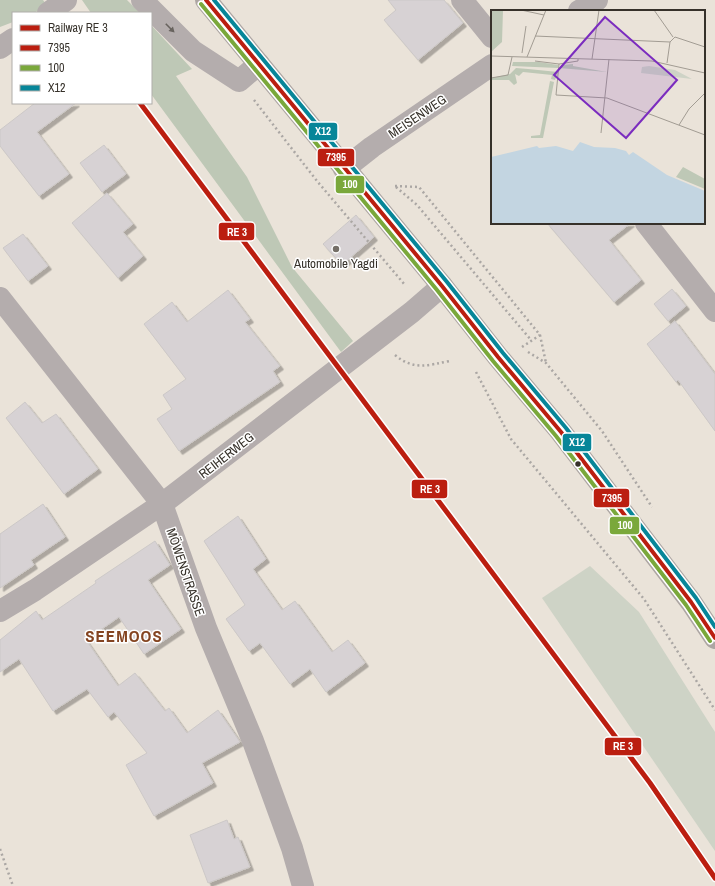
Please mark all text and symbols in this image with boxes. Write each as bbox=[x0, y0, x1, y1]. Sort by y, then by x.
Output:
inset map bbox=[491, 10, 705, 224]
legend bbox=[12, 12, 152, 104]
text: Railway RE 3 bbox=[48, 20, 108, 36]
one-way arrow bbox=[165, 23, 175, 33]
text: 7395 bbox=[48, 40, 70, 56]
text: 100 bbox=[48, 60, 64, 76]
text: X12 bbox=[48, 80, 66, 96]
street label: MEISENWEG bbox=[385, 91, 450, 142]
line badge: X12 bbox=[308, 122, 338, 141]
text: X12 bbox=[315, 124, 331, 138]
line badge: 7395 bbox=[317, 148, 355, 167]
text: 7395 bbox=[326, 150, 346, 164]
line badge: 100 bbox=[335, 175, 365, 194]
text: 100 bbox=[342, 177, 358, 191]
line badge: RE 3 bbox=[218, 222, 255, 241]
text: RE 3 bbox=[227, 225, 247, 239]
marker: Automobile Yagdi bbox=[331, 244, 341, 254]
place label: Automobile Yagdi bbox=[293, 255, 378, 272]
street label: REIHERWEG bbox=[195, 429, 257, 482]
line badge: X12 bbox=[562, 433, 592, 452]
text: X12 bbox=[569, 435, 585, 449]
unlabelled marker bbox=[573, 459, 583, 469]
line badge: RE 3 bbox=[411, 479, 448, 499]
text: RE 3 bbox=[420, 482, 440, 496]
line badge: 7395 bbox=[593, 488, 630, 508]
text: 7395 bbox=[602, 491, 622, 505]
line badge: 100 bbox=[609, 516, 640, 535]
text: 100 bbox=[617, 518, 633, 532]
street label: MÖWENSTRASSE bbox=[163, 526, 209, 618]
district label: SEEMOOS bbox=[85, 624, 163, 647]
line badge: RE 3 bbox=[604, 737, 642, 756]
text: RE 3 bbox=[613, 739, 633, 753]

